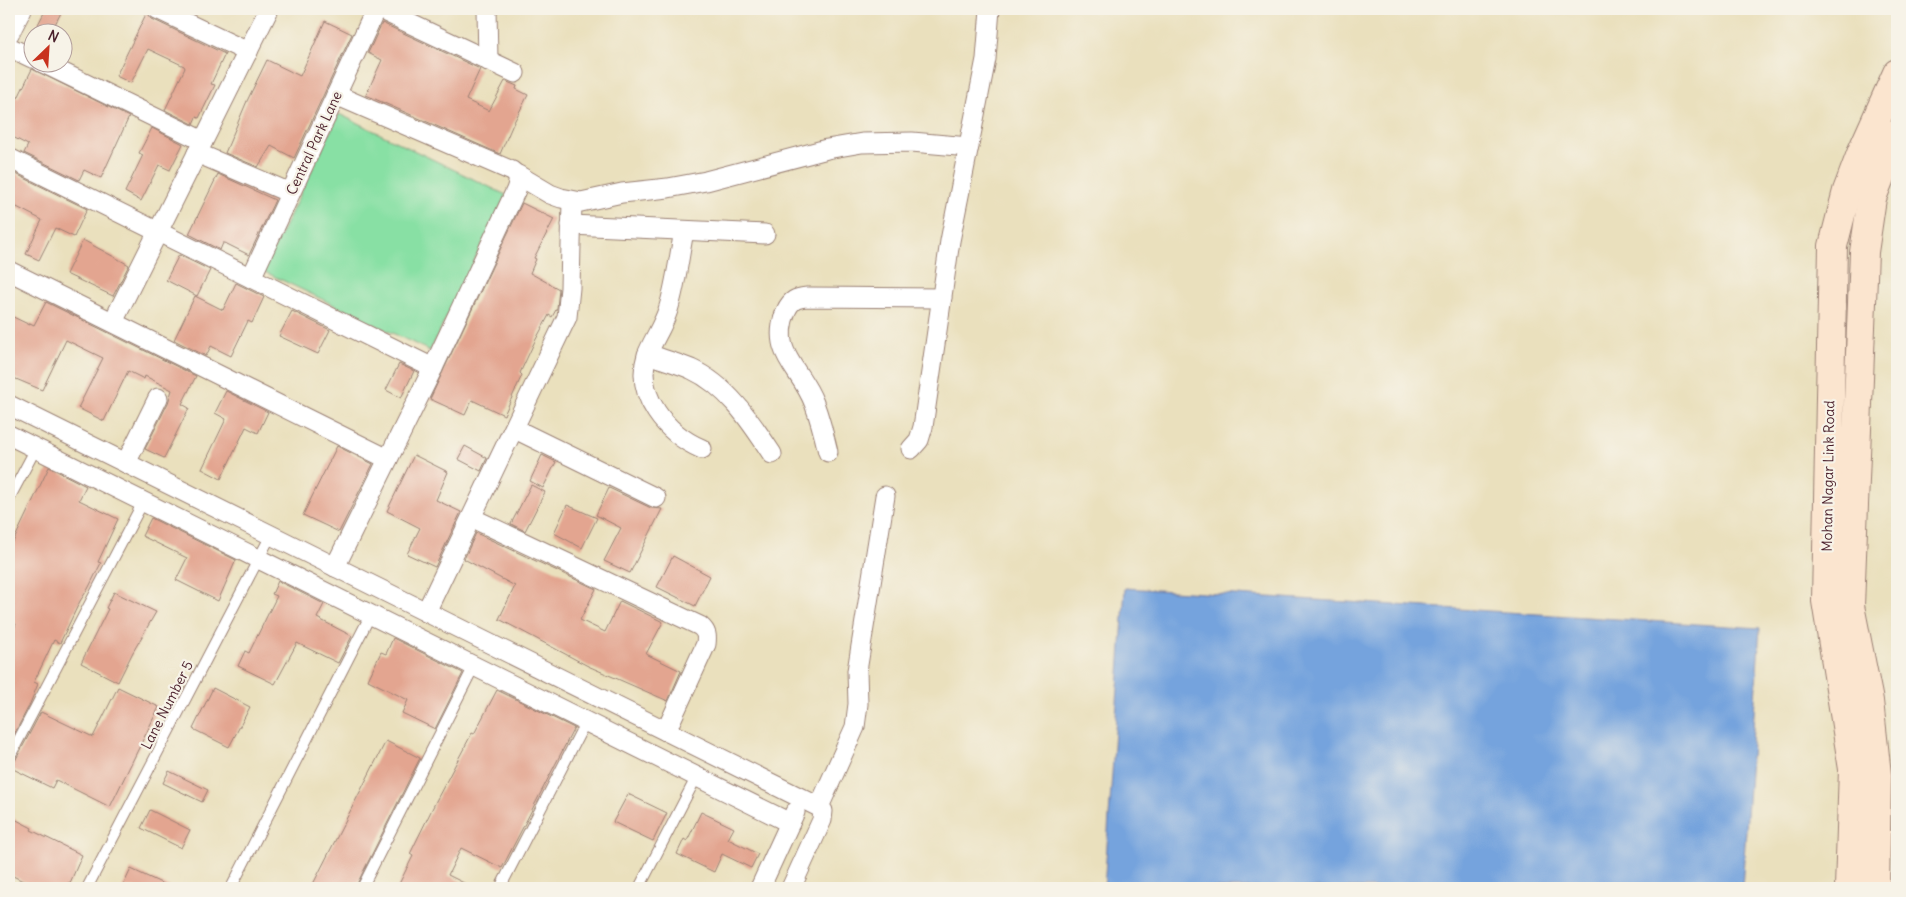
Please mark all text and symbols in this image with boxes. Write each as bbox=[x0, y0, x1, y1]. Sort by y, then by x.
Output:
north arrow bbox=[22, 22, 72, 72]
text: N bbox=[45, 26, 62, 46]
street label: Central Park Lane bbox=[282, 88, 346, 198]
street label: Mohan Nagar Link Road bbox=[1818, 400, 1838, 552]
street label: Lane Number 5 bbox=[137, 658, 197, 752]

